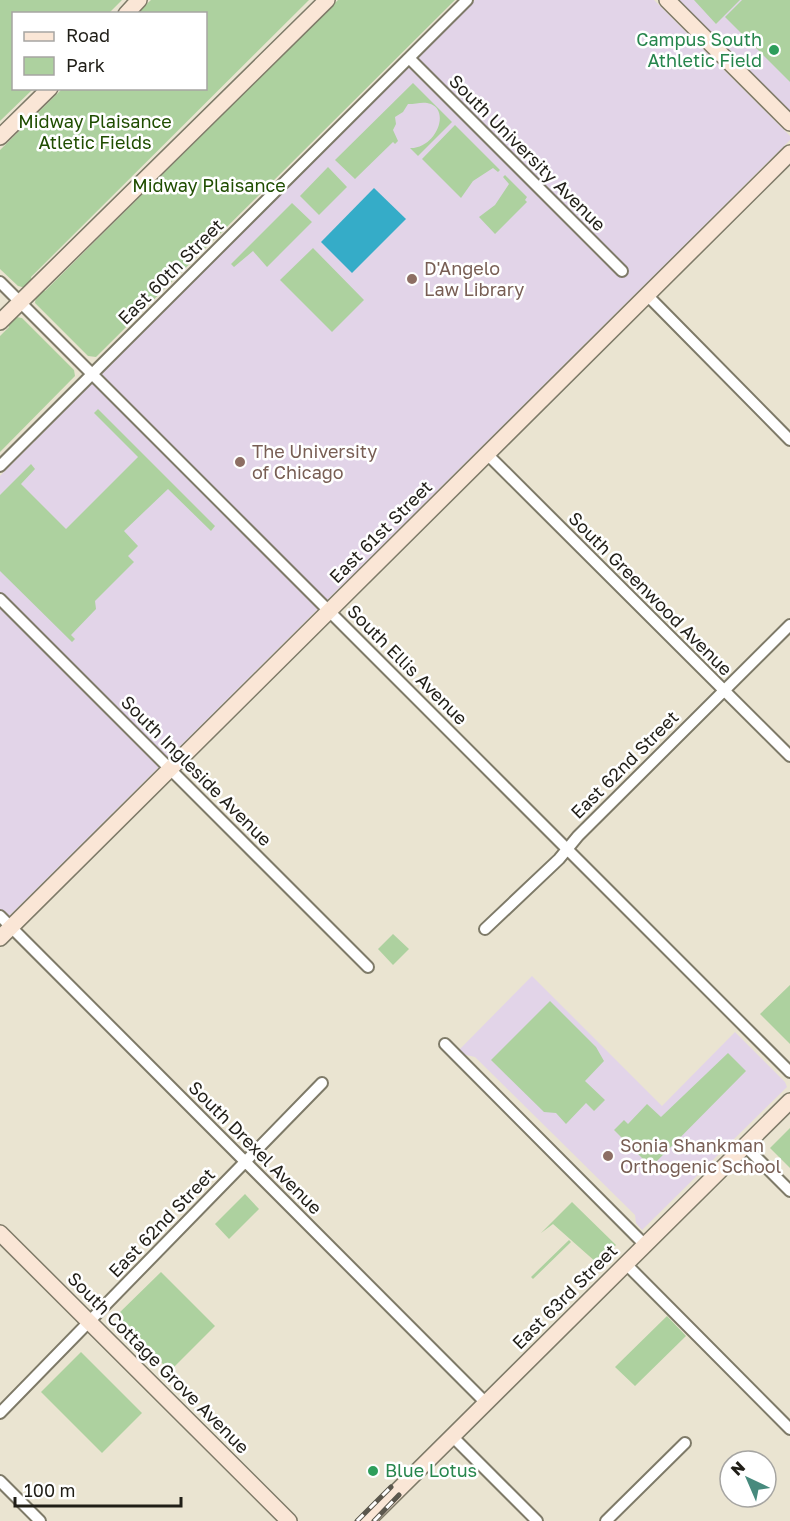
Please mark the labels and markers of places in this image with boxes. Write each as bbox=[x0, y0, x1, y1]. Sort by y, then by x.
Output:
place label: Campus South Athletic Field bbox=[636, 28, 762, 71]
marker: Campus South Athletic Field bbox=[767, 43, 781, 57]
place label: D'Angelo Law Library bbox=[424, 257, 524, 300]
marker: D'Angelo Law Library bbox=[405, 272, 419, 286]
place label: The University of Chicago bbox=[252, 440, 377, 483]
marker: The University of Chicago bbox=[233, 455, 247, 469]
place label: Sonia Shankman Orthogenic School bbox=[620, 1134, 781, 1177]
marker: Sonia Shankman Orthogenic School bbox=[601, 1149, 615, 1163]
place label: Blue Lotus bbox=[385, 1459, 477, 1481]
marker: Blue Lotus bbox=[366, 1464, 380, 1478]

